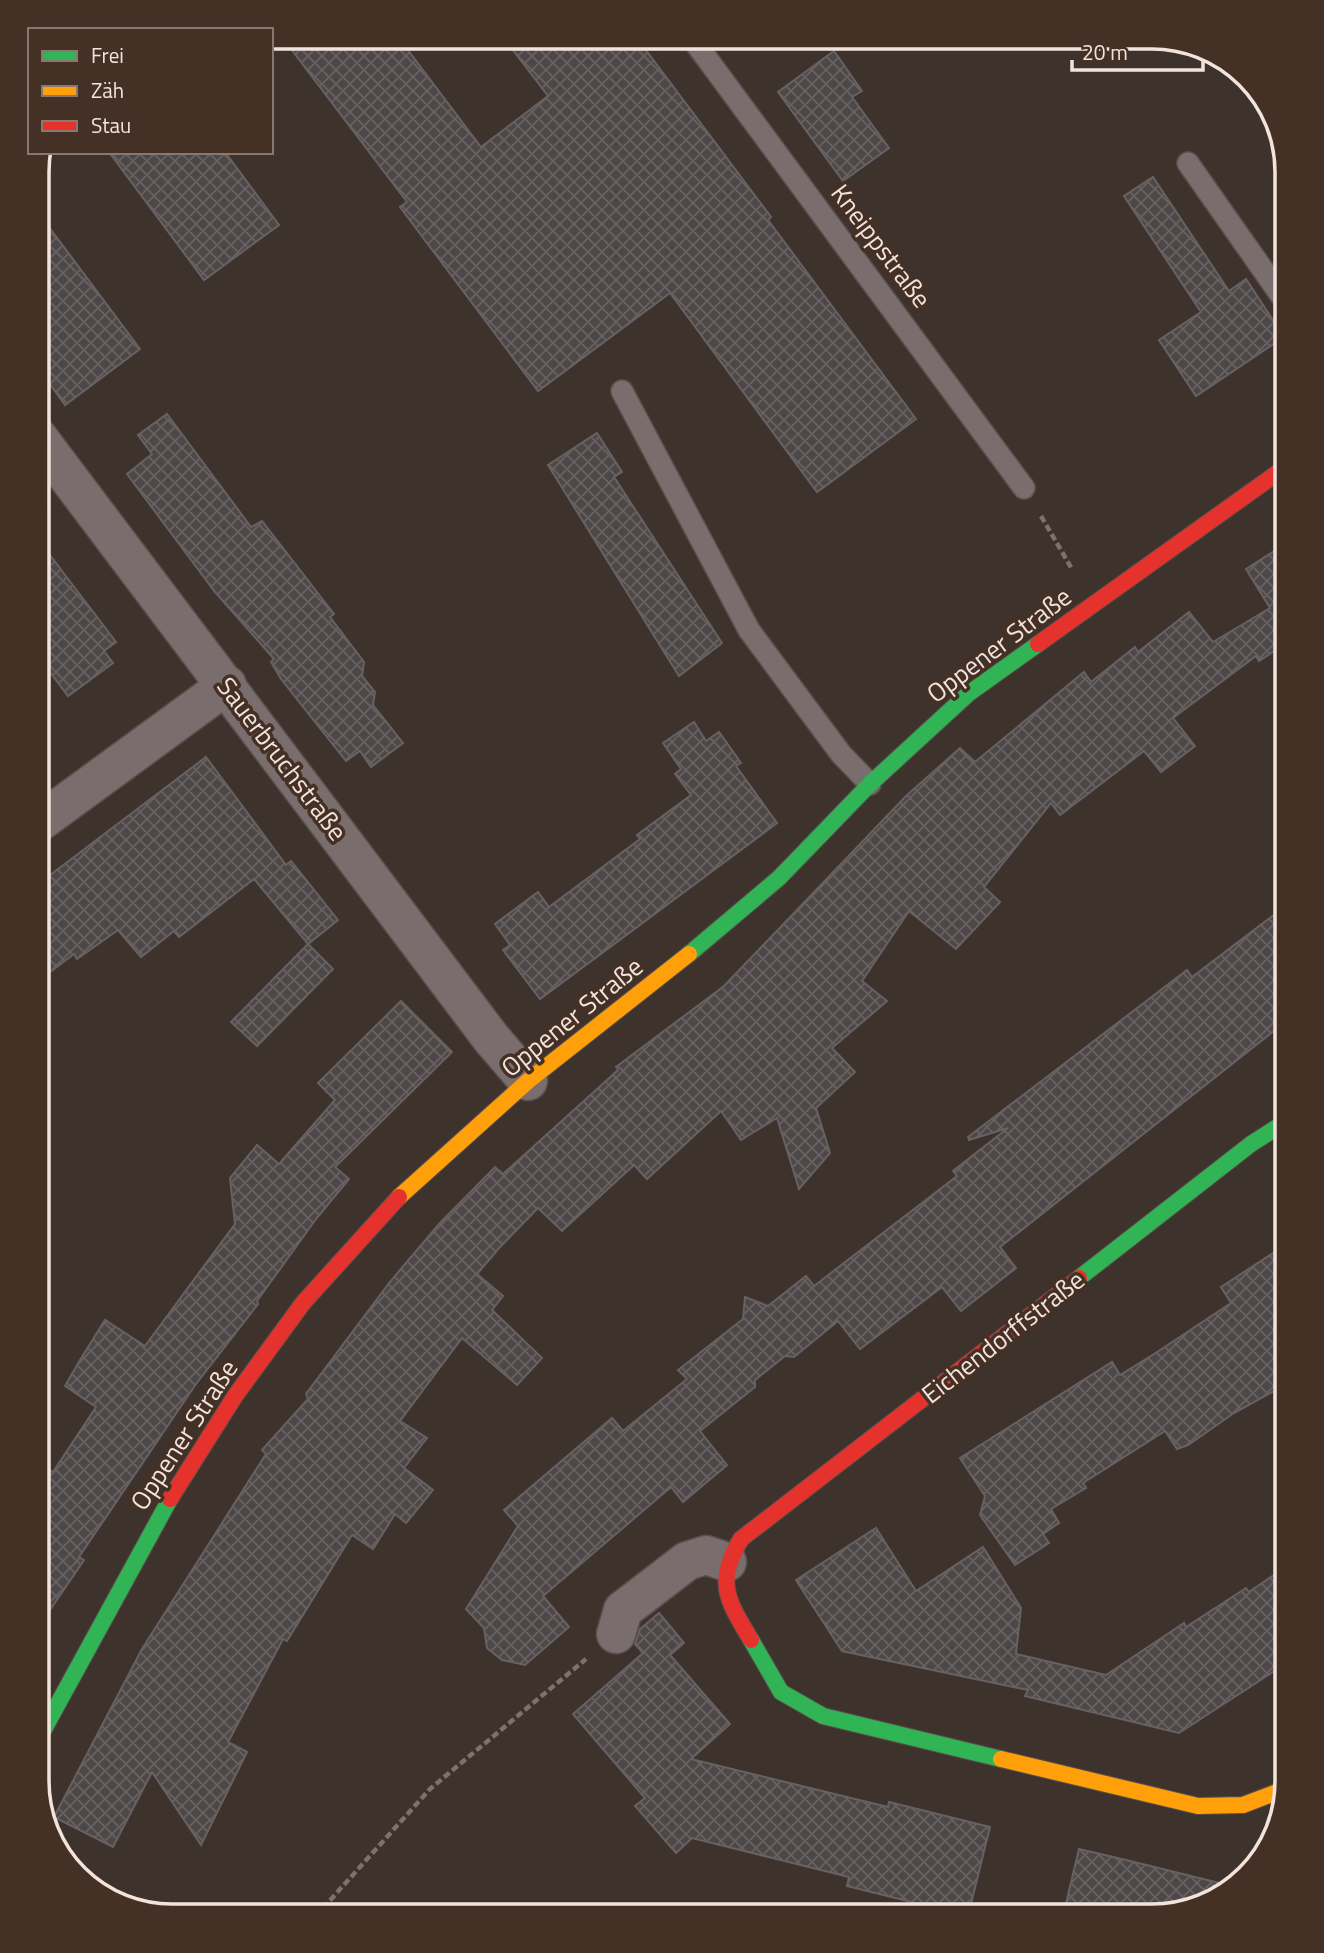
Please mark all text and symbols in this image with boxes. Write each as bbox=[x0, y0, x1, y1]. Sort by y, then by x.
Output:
legend bbox=[28, 28, 273, 154]
scale bar bbox=[1072, 28, 1203, 72]
text: 20 m bbox=[1082, 36, 1128, 68]
text: Frei bbox=[91, 39, 124, 71]
text: Zäh bbox=[91, 74, 124, 106]
text: Stau bbox=[91, 109, 131, 141]
street label: Kneippstraße bbox=[822, 176, 941, 316]
street label: Oppener Straße bbox=[918, 577, 1079, 712]
street label: Sauerbruchstraße bbox=[208, 669, 357, 849]
street label: Oppener Straße bbox=[492, 947, 651, 1086]
street label: Eichendorffstraße bbox=[913, 1260, 1092, 1413]
street label: Oppener Straße bbox=[120, 1352, 247, 1518]

